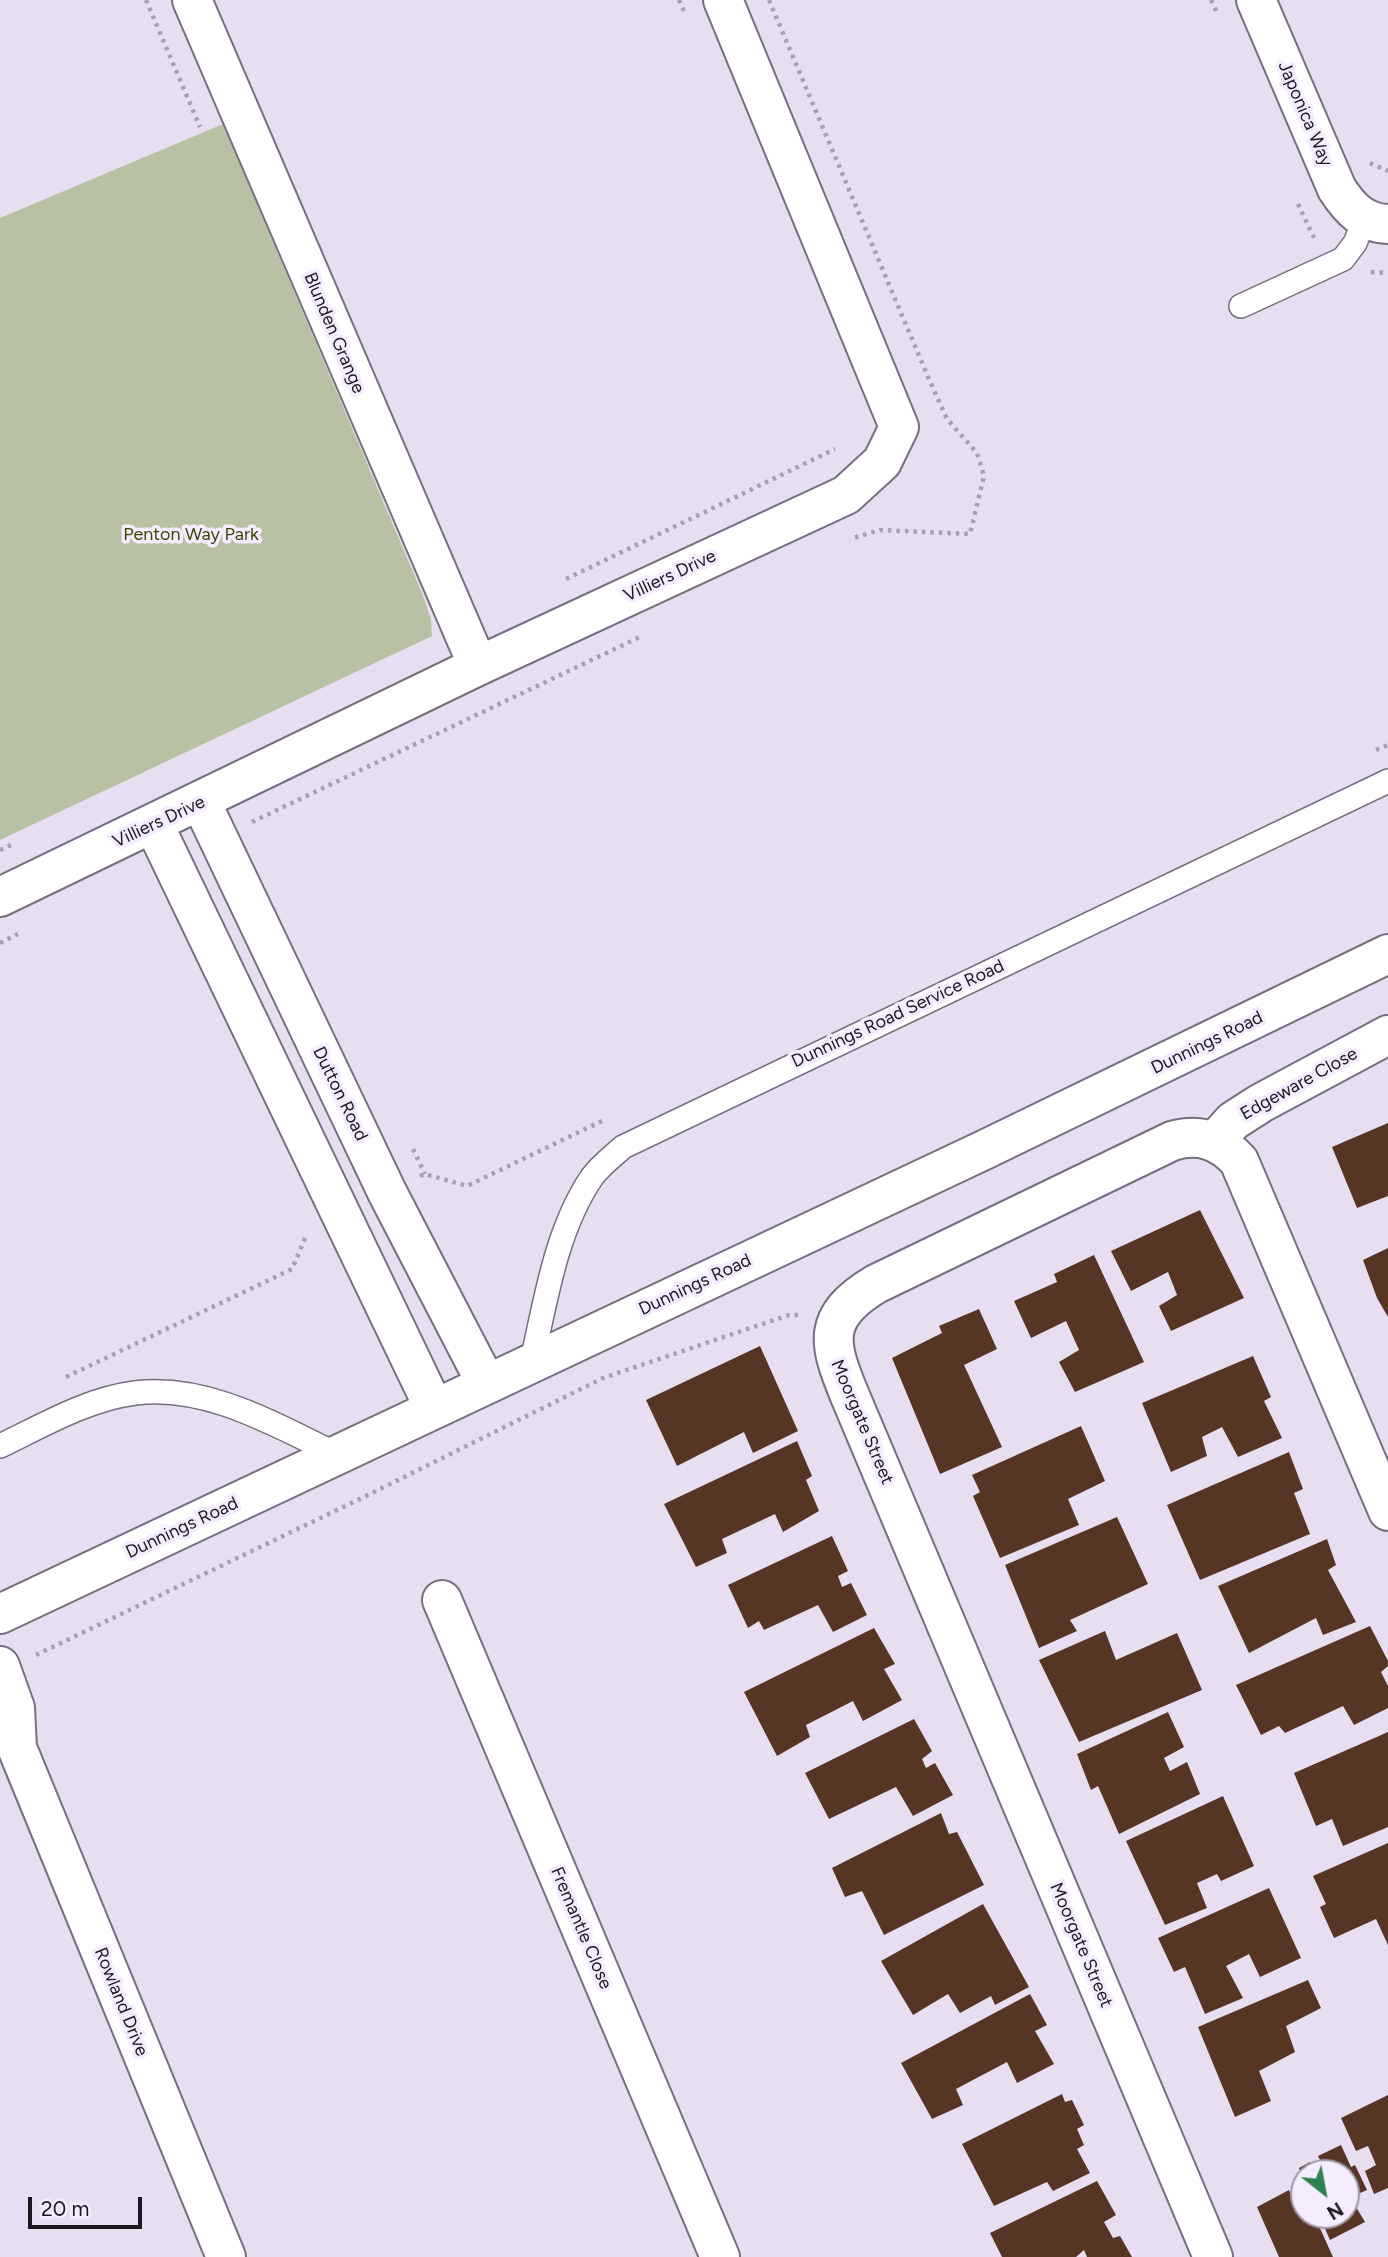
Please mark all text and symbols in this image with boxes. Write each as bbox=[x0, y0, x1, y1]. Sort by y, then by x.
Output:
street label: Japonica Way bbox=[1273, 58, 1337, 170]
street label: Blunden Grange bbox=[299, 269, 369, 397]
park label: Penton Way Park bbox=[123, 524, 259, 546]
street label: Villiers Drive bbox=[621, 545, 719, 607]
street label: Villiers Drive bbox=[110, 791, 208, 853]
street label: Dunnings Road Service Road bbox=[788, 955, 1008, 1073]
street label: Dunnings Road bbox=[1148, 1007, 1266, 1079]
street label: Dutton Road bbox=[308, 1043, 372, 1145]
street label: Edgeware Close bbox=[1237, 1043, 1361, 1125]
street label: Dunnings Road bbox=[635, 1250, 755, 1320]
street label: Moorgate Street bbox=[826, 1356, 898, 1488]
street label: Dunnings Road bbox=[122, 1493, 242, 1563]
street label: Fremantle Close bbox=[546, 1864, 616, 1992]
street label: Moorgate Street bbox=[1045, 1879, 1117, 2011]
street label: Rowland Drive bbox=[89, 1944, 153, 2060]
north arrow bbox=[1290, 2159, 1360, 2229]
scale bar bbox=[32, 2184, 145, 2228]
text: 20 m bbox=[41, 2196, 89, 2221]
text: N bbox=[1323, 2197, 1347, 2224]

